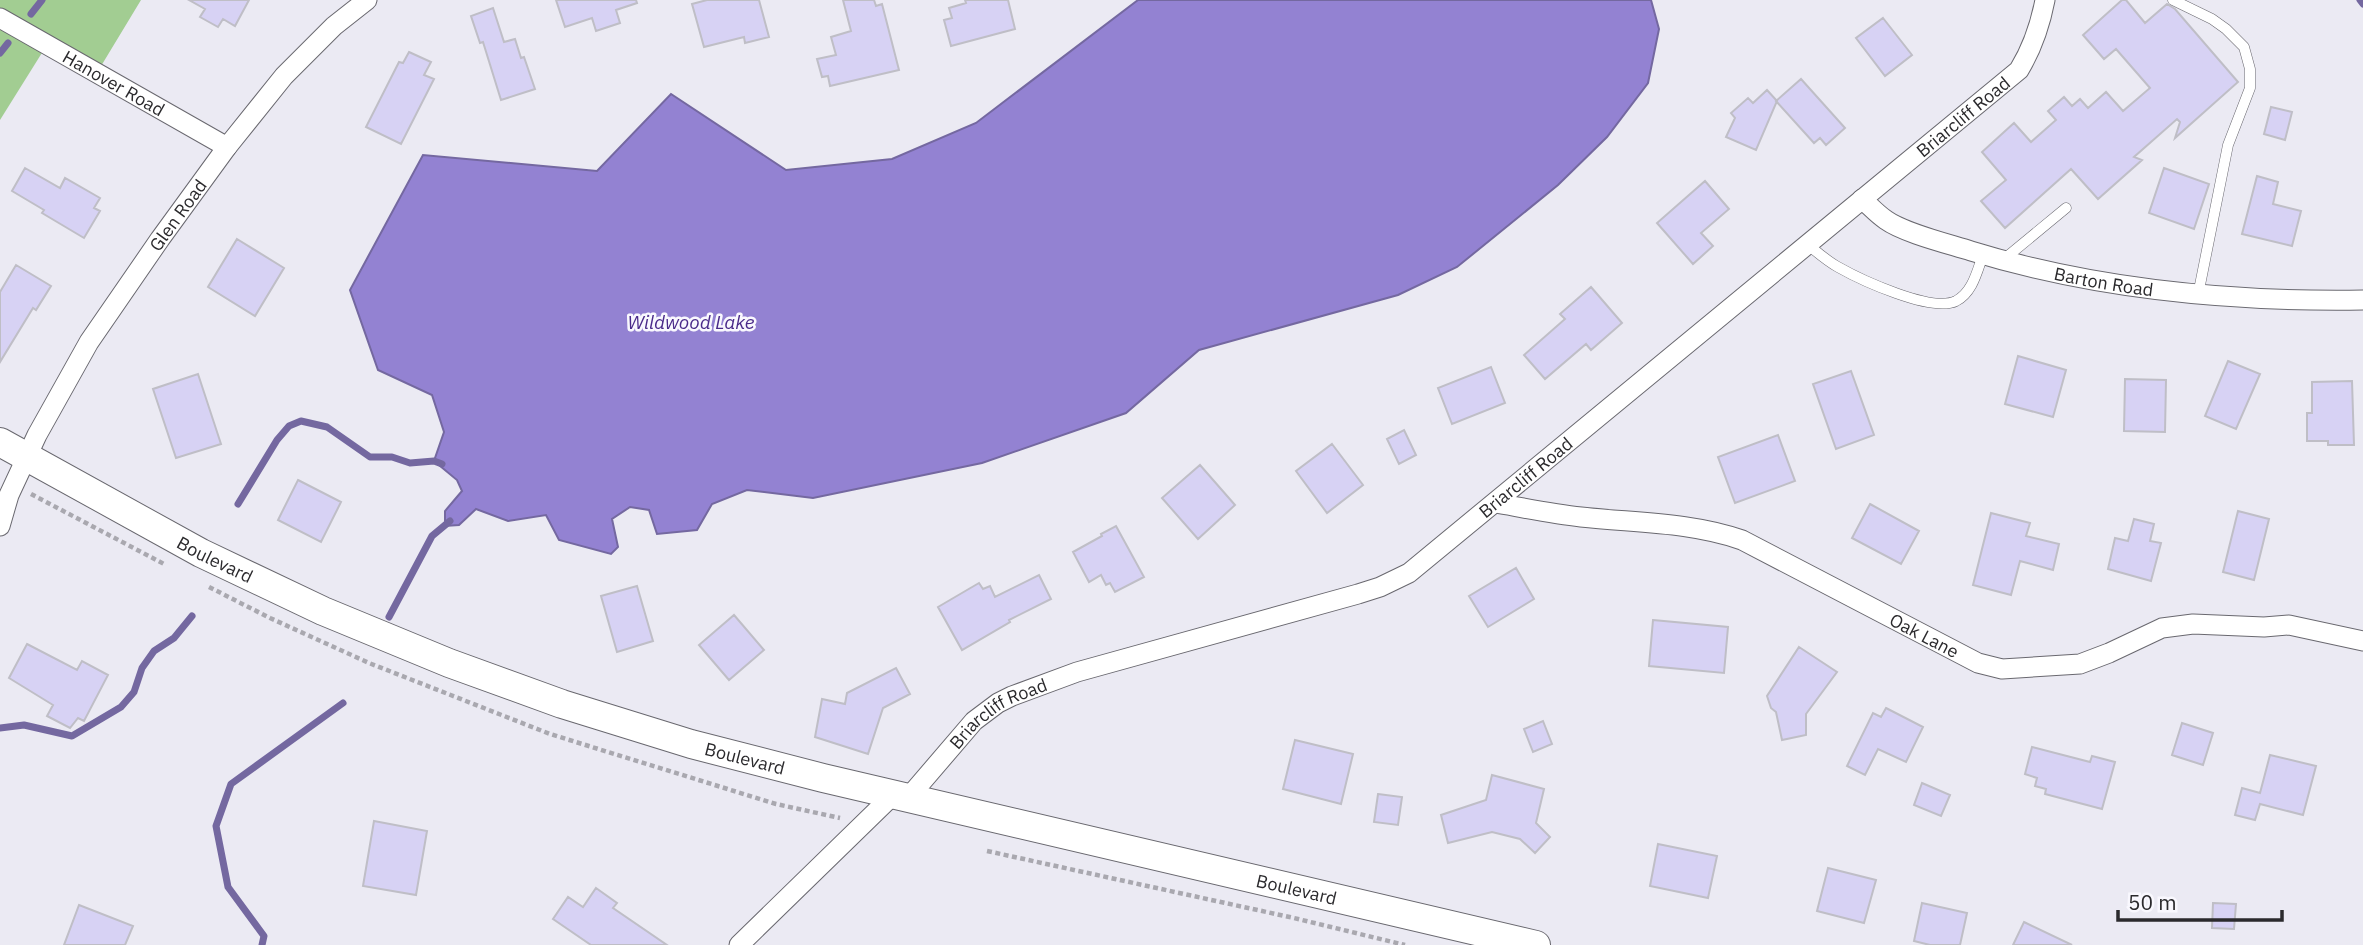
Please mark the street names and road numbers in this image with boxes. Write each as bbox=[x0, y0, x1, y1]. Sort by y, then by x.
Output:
street label: Hanover Road bbox=[59, 45, 169, 121]
street label: Briarcliff Road bbox=[1911, 71, 2014, 162]
street label: Glen Road bbox=[144, 174, 211, 255]
street label: Barton Road bbox=[2052, 261, 2155, 301]
street label: Briarcliff Road bbox=[1474, 432, 1577, 523]
street label: Boulevard bbox=[173, 531, 257, 588]
street label: Oak Lane bbox=[1886, 608, 1963, 663]
street label: Briarcliff Road bbox=[944, 673, 1050, 753]
street label: Boulevard bbox=[702, 737, 788, 779]
street label: Boulevard bbox=[1254, 868, 1339, 909]

